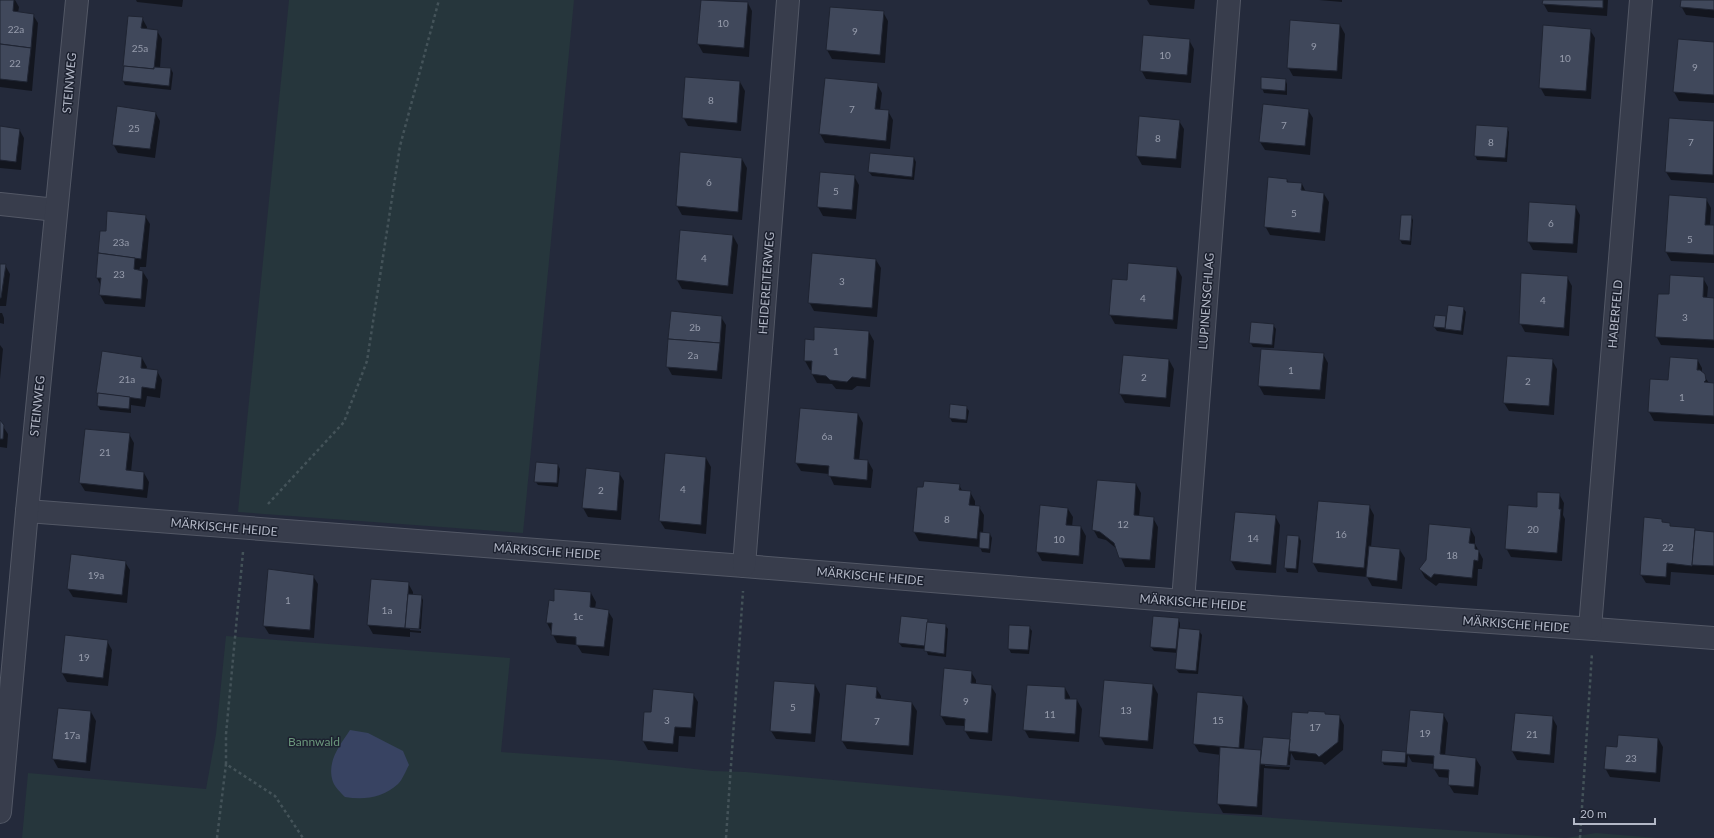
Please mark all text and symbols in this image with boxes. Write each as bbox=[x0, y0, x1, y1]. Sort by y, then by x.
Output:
house number: 10 bbox=[717, 17, 729, 29]
house number: 22a bbox=[8, 23, 24, 35]
house number: 9 bbox=[852, 25, 858, 37]
house number: 9 bbox=[1311, 40, 1317, 52]
house number: 25a bbox=[132, 42, 148, 54]
house number: 10 bbox=[1159, 49, 1171, 61]
street label: STEINWEG bbox=[59, 52, 79, 114]
house number: 10 bbox=[1559, 52, 1571, 64]
house number: 22 bbox=[9, 57, 21, 69]
house number: 9 bbox=[1692, 61, 1698, 73]
house number: 8 bbox=[708, 94, 714, 106]
house number: 7 bbox=[849, 103, 855, 115]
house number: 7 bbox=[1281, 119, 1287, 131]
house number: 25 bbox=[128, 122, 140, 134]
house number: 8 bbox=[1155, 132, 1161, 144]
house number: 8 bbox=[1488, 136, 1494, 148]
house number: 7 bbox=[1688, 136, 1694, 148]
house number: 6 bbox=[706, 176, 712, 188]
house number: 5 bbox=[833, 185, 839, 197]
house number: 5 bbox=[1291, 207, 1297, 219]
house number: 6 bbox=[1548, 217, 1554, 229]
street label: HEIDEREITERWEG bbox=[755, 231, 777, 335]
house number: 5 bbox=[1687, 233, 1693, 245]
house number: 23a bbox=[113, 236, 129, 248]
house number: 4 bbox=[701, 252, 707, 264]
street label: LUPINENSCHLAG bbox=[1195, 252, 1217, 350]
house number: 23 bbox=[113, 268, 125, 280]
house number: 3 bbox=[839, 275, 845, 287]
street label: HABERFELD bbox=[1605, 279, 1625, 349]
house number: 4 bbox=[1140, 292, 1146, 304]
house number: 4 bbox=[1540, 294, 1546, 306]
house number: 3 bbox=[1682, 311, 1688, 323]
house number: 2b bbox=[689, 321, 701, 333]
house number: 1 bbox=[833, 345, 839, 357]
house number: 2a bbox=[688, 349, 698, 361]
house number: 1 bbox=[1288, 364, 1294, 376]
house number: 2 bbox=[1141, 371, 1147, 383]
house number: 21a bbox=[119, 373, 135, 385]
street label: STEINWEG bbox=[26, 375, 48, 437]
house number: 2 bbox=[1525, 375, 1531, 387]
house number: 1 bbox=[1679, 391, 1685, 403]
house number: 6a bbox=[822, 430, 832, 442]
house number: 21 bbox=[99, 446, 111, 458]
house number: 4 bbox=[680, 483, 686, 495]
house number: 2 bbox=[598, 484, 604, 496]
house number: 8 bbox=[944, 513, 950, 525]
street label: MÄRKISCHE HEIDE bbox=[170, 515, 278, 539]
house number: 12 bbox=[1117, 518, 1129, 530]
house number: 20 bbox=[1527, 523, 1539, 535]
house number: 16 bbox=[1335, 528, 1347, 540]
house number: 14 bbox=[1247, 532, 1259, 544]
house number: 10 bbox=[1053, 533, 1065, 545]
street label: MÄRKISCHE HEIDE bbox=[493, 540, 601, 562]
house number: 22 bbox=[1662, 541, 1674, 553]
house number: 18 bbox=[1446, 549, 1458, 561]
street label: MÄRKISCHE HEIDE bbox=[816, 564, 924, 588]
house number: 19a bbox=[88, 569, 104, 581]
street label: MÄRKISCHE HEIDE bbox=[1139, 591, 1247, 613]
house number: 1 bbox=[285, 594, 291, 606]
house number: 1a bbox=[382, 604, 392, 616]
house number: 1c bbox=[573, 610, 584, 622]
street label: MÄRKISCHE HEIDE bbox=[1462, 613, 1570, 635]
house number: 19 bbox=[78, 651, 90, 663]
house number: 9 bbox=[963, 695, 969, 707]
house number: 5 bbox=[790, 701, 796, 713]
house number: 13 bbox=[1120, 704, 1132, 716]
house number: 11 bbox=[1044, 708, 1056, 720]
house number: 3 bbox=[664, 714, 670, 726]
house number: 15 bbox=[1212, 714, 1224, 726]
house number: 7 bbox=[874, 715, 880, 727]
house number: 17 bbox=[1309, 721, 1321, 733]
house number: 19 bbox=[1419, 727, 1431, 739]
house number: 21 bbox=[1526, 728, 1538, 740]
house number: 17a bbox=[64, 729, 80, 741]
park label: Bannwald bbox=[288, 734, 340, 749]
house number: 23 bbox=[1625, 752, 1637, 764]
scale bar bbox=[1574, 800, 1655, 826]
text: 20 m bbox=[1580, 806, 1607, 821]

